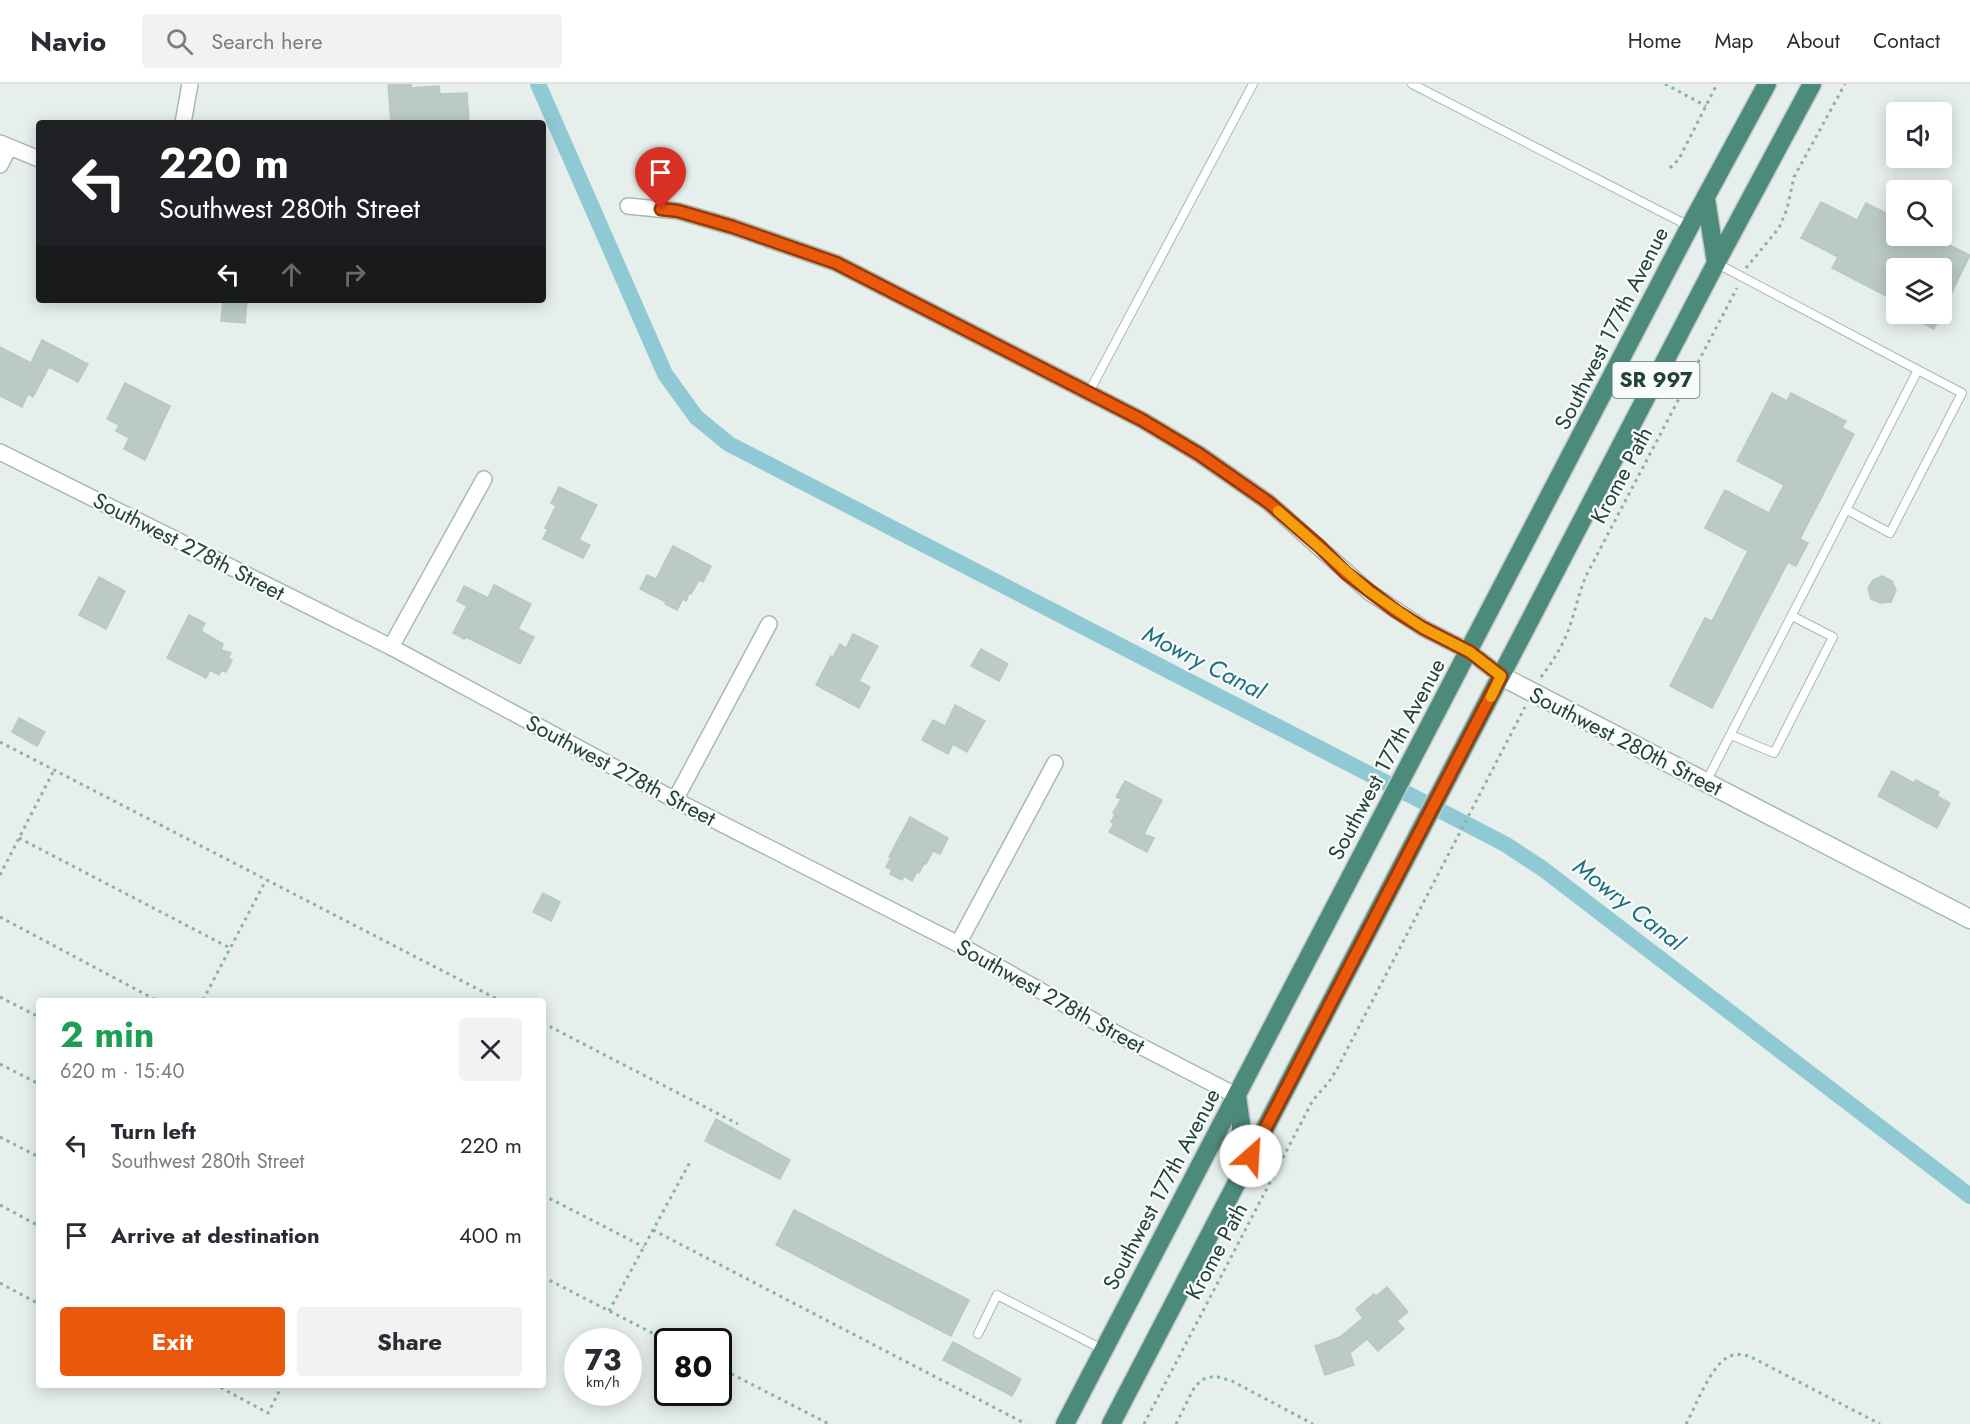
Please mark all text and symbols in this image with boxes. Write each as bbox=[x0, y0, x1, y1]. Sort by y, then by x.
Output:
search box bbox=[142, 14, 562, 68]
text: Navio bbox=[30, 21, 106, 62]
icon: search bbox=[163, 25, 196, 58]
text: Search here bbox=[211, 25, 322, 57]
text: Home bbox=[1628, 26, 1681, 56]
text: Map bbox=[1714, 26, 1754, 56]
text: About bbox=[1787, 26, 1840, 56]
text: Contact bbox=[1873, 26, 1940, 56]
map controls bbox=[1886, 102, 1952, 324]
button: sound bbox=[1886, 102, 1952, 168]
text: 220 m bbox=[159, 133, 289, 194]
icon: left bbox=[60, 144, 138, 222]
pin bbox=[635, 147, 686, 209]
icon: arrive bbox=[644, 156, 677, 189]
button: search bbox=[1886, 180, 1952, 246]
text: Southwest 280th Street bbox=[159, 189, 420, 228]
street label: Southwest 177th Avenue bbox=[1546, 221, 1676, 435]
icon: left bbox=[212, 258, 245, 291]
icon: ahead bbox=[275, 258, 308, 291]
icon: right bbox=[338, 258, 371, 291]
button: layers bbox=[1886, 258, 1952, 324]
road number: SR 997 bbox=[1612, 362, 1700, 398]
street label: Krome Path bbox=[1582, 421, 1660, 529]
street label: Southwest 278th Street bbox=[88, 484, 291, 608]
water label: Mowry Canal bbox=[1137, 616, 1273, 709]
street label: Southwest 177th Avenue bbox=[1319, 653, 1453, 865]
street label: Southwest 280th Street bbox=[1524, 678, 1729, 804]
street label: Southwest 278th Street bbox=[520, 706, 722, 834]
water label: Mowry Canal bbox=[1566, 849, 1694, 960]
street label: Southwest 278th Street bbox=[951, 931, 1152, 1062]
text: 2 min bbox=[60, 1008, 155, 1060]
button: close bbox=[459, 1018, 522, 1081]
text: 620 m · 15:40 bbox=[60, 1057, 184, 1086]
street label: Southwest 177th Avenue bbox=[1094, 1083, 1228, 1295]
text: Turn left bbox=[111, 1115, 196, 1147]
position arrow bbox=[1219, 1124, 1283, 1188]
icon: left bbox=[60, 1129, 93, 1162]
text: 220 m bbox=[460, 1129, 522, 1161]
text: Southwest 280th Street bbox=[111, 1147, 304, 1176]
street label: Krome Path bbox=[1177, 1197, 1255, 1305]
icon: arrive bbox=[60, 1219, 93, 1252]
text: Arrive at destination bbox=[111, 1219, 320, 1251]
text: 400 m bbox=[459, 1219, 522, 1251]
button: Exit bbox=[60, 1307, 285, 1376]
button: Share bbox=[297, 1307, 522, 1376]
speed limit sign: 80 bbox=[654, 1328, 732, 1406]
text: 73 bbox=[585, 1338, 621, 1381]
text: km/h bbox=[586, 1371, 620, 1393]

